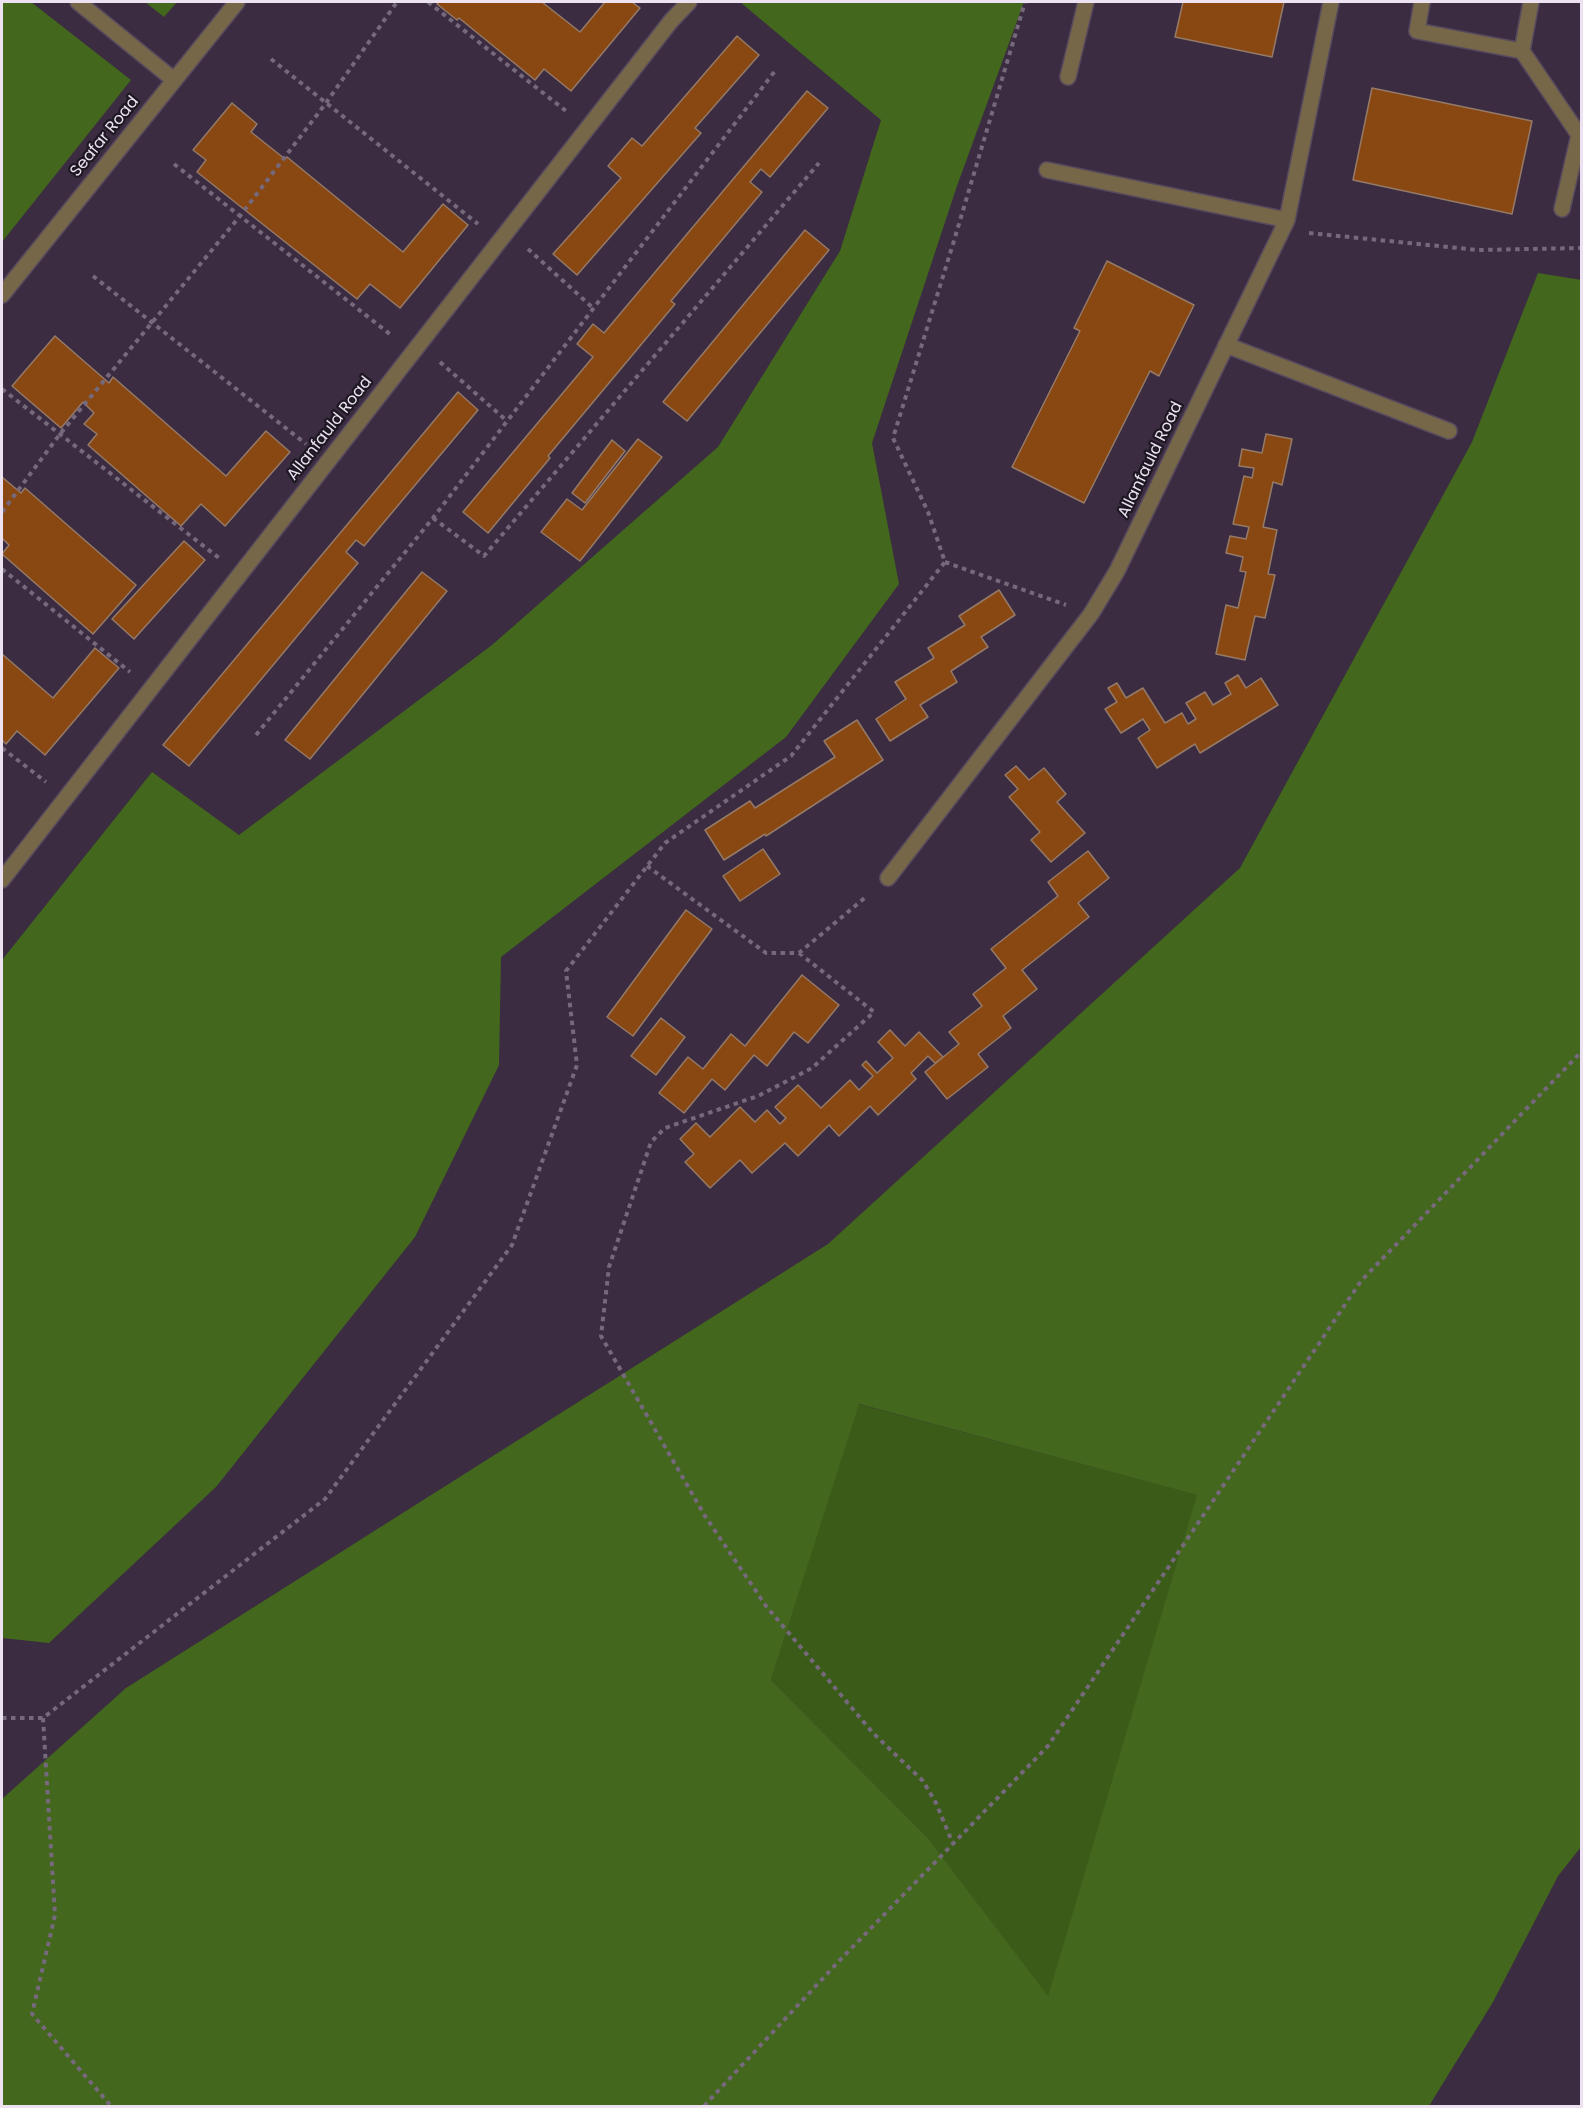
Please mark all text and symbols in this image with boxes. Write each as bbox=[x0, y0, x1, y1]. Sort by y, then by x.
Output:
street label: Seafar Road bbox=[67, 93, 143, 181]
street label: Allanfauld Road bbox=[283, 373, 377, 485]
street label: Allanfauld Road bbox=[1115, 399, 1187, 521]

